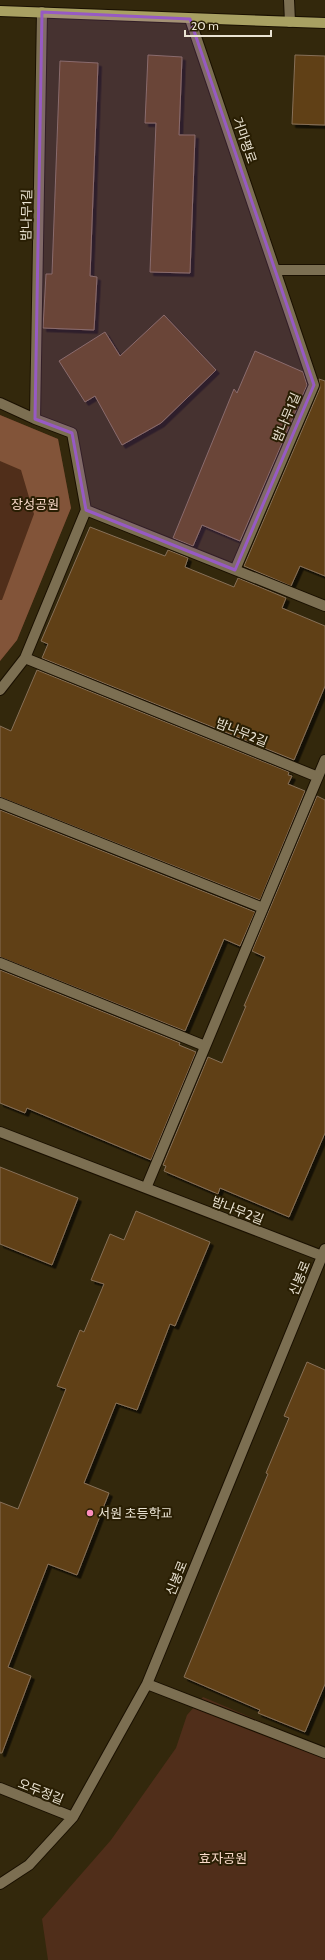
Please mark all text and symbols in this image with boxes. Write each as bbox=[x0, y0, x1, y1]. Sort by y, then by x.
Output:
scale bar bbox=[185, 12, 271, 38]
text: 20 m bbox=[191, 18, 219, 33]
street label: 거마평로 bbox=[230, 115, 260, 165]
street label: 밤나무1길 bbox=[18, 189, 34, 241]
street label: 밤나무1길 bbox=[268, 390, 304, 444]
park label: 장성공원 bbox=[11, 496, 59, 512]
street label: 밤나무2길 bbox=[214, 714, 270, 750]
street label: 밤나무2길 bbox=[210, 1193, 266, 1227]
street label: 신봉로 bbox=[285, 1258, 313, 1298]
place label: 서원 초등학교 bbox=[98, 1505, 173, 1521]
marker: 서원 초등학교 bbox=[85, 1508, 95, 1518]
street label: 신봉로 bbox=[162, 1558, 190, 1598]
street label: 오두정길 bbox=[16, 1775, 66, 1807]
park label: 효자공원 bbox=[199, 1850, 247, 1866]

